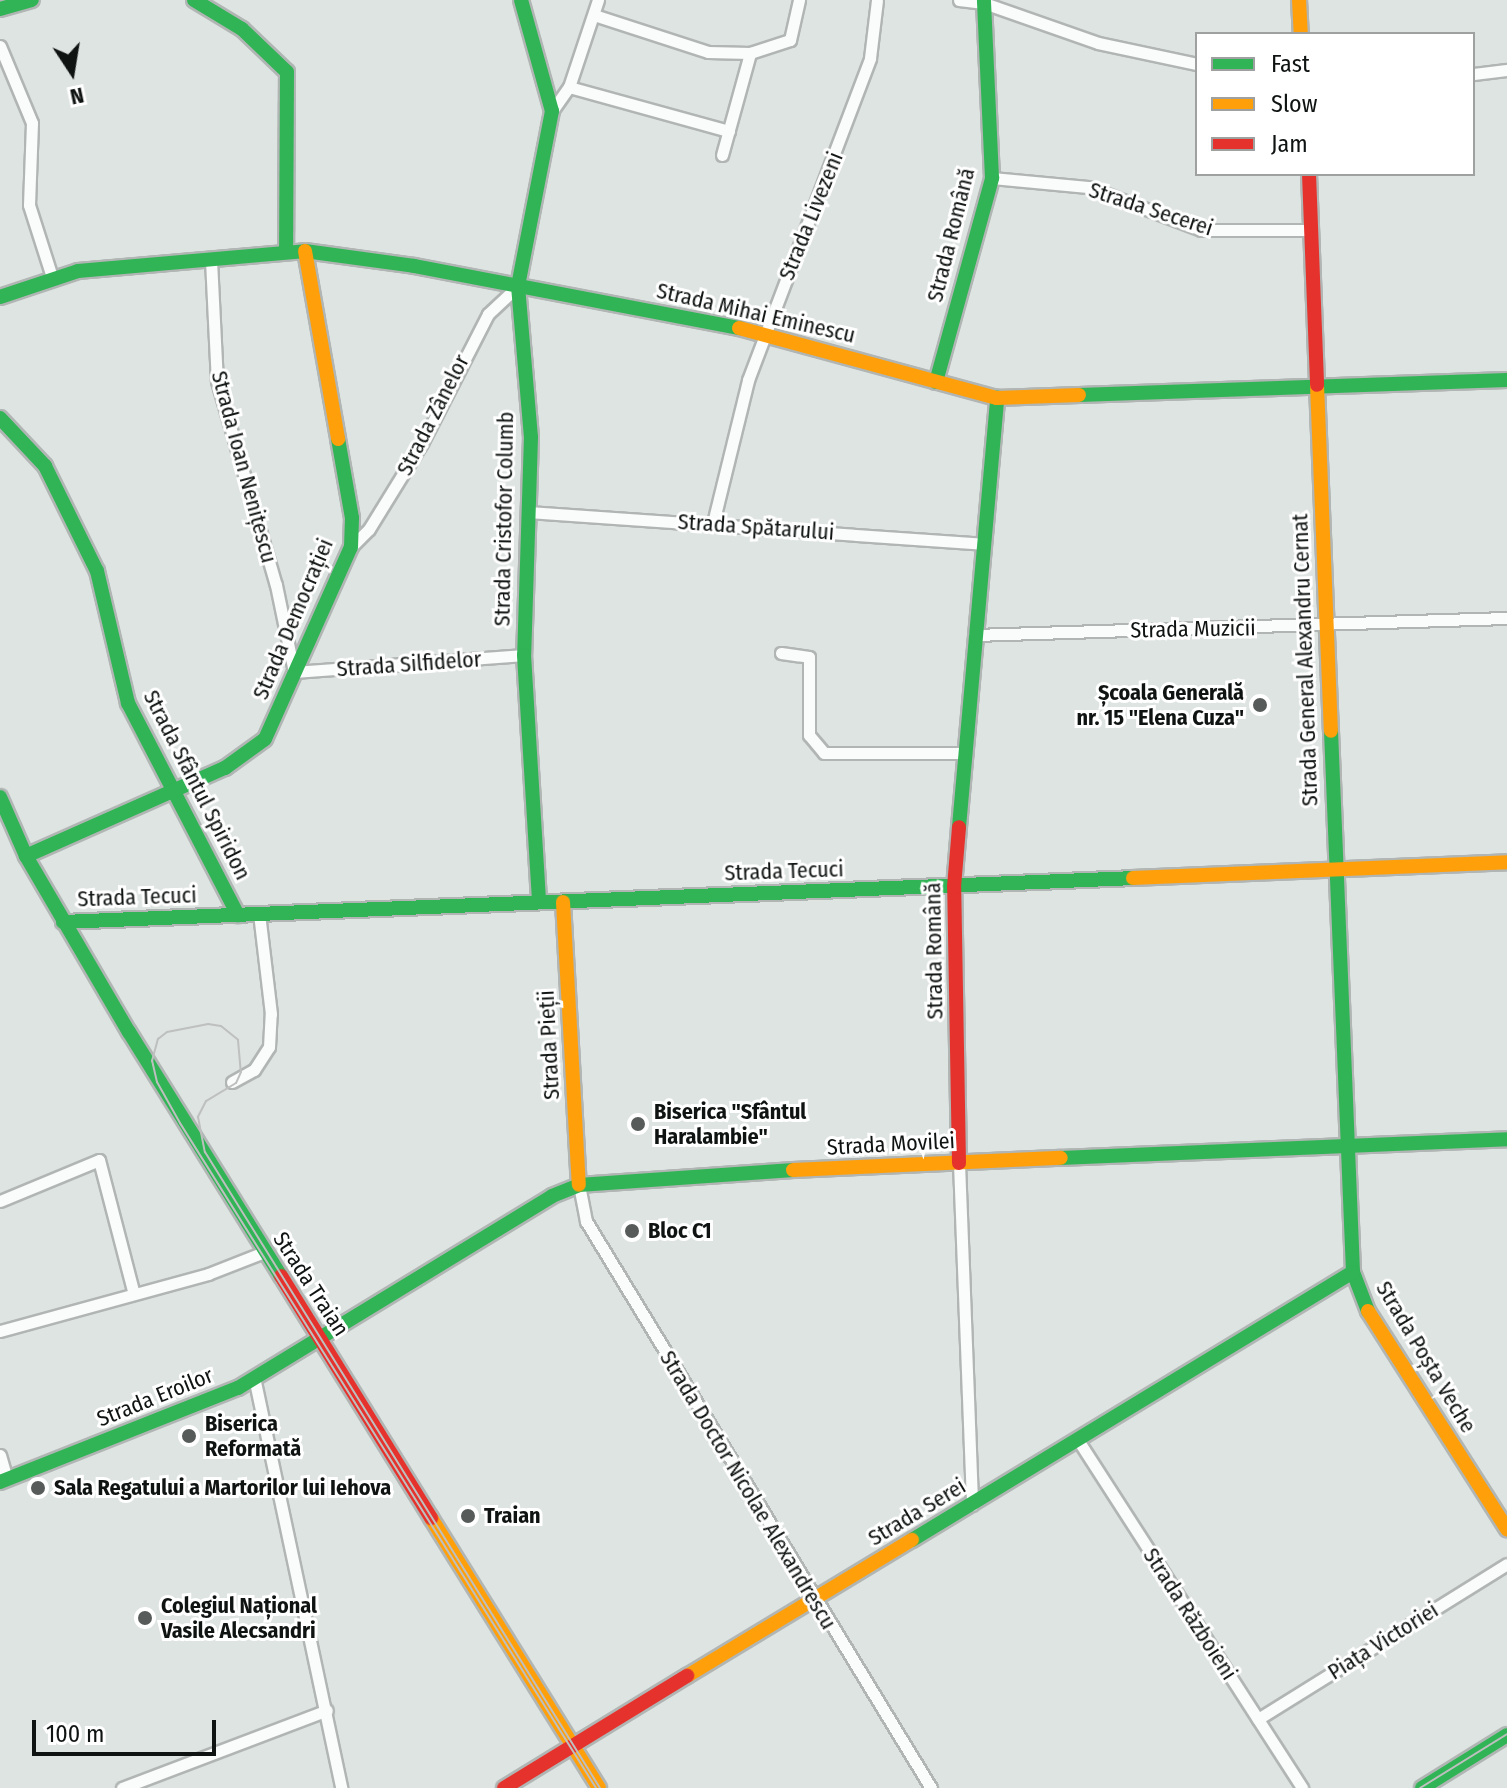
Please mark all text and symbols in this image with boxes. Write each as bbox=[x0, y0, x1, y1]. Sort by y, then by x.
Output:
north arrow bbox=[32, 32, 112, 112]
legend bbox=[1195, 32, 1475, 176]
text: Fast bbox=[1271, 50, 1310, 78]
text: N bbox=[68, 81, 86, 111]
text: Slow bbox=[1271, 90, 1317, 118]
text: Jam bbox=[1271, 130, 1308, 158]
street label: Strada Livezeni bbox=[773, 148, 849, 284]
street label: Strada Română bbox=[922, 165, 980, 305]
street label: Strada Secerei bbox=[1086, 177, 1216, 241]
street label: Strada Mihai Eminescu bbox=[654, 277, 858, 349]
street label: Strada Zânelor bbox=[391, 350, 475, 480]
street label: Strada Ioan Nenițescu bbox=[206, 368, 282, 566]
street label: Strada Cristofor Columb bbox=[489, 411, 519, 627]
street label: Strada Spătarului bbox=[677, 508, 835, 546]
street label: Strada General Alexandru Cernat bbox=[1287, 513, 1323, 807]
street label: Strada Democrației bbox=[247, 535, 339, 703]
street label: Strada Muzicii bbox=[1130, 615, 1256, 643]
street label: Strada Silfidelor bbox=[336, 646, 482, 682]
place label: Școala Generală nr. 15 "Elena Cuza" bbox=[1077, 679, 1244, 730]
street label: Strada Sfântul Spiridon bbox=[138, 686, 256, 884]
marker: Școala Generală nr. 15 "Elena Cuza" bbox=[1251, 696, 1269, 714]
street label: Strada Tecuci bbox=[724, 856, 844, 886]
street label: Strada Tecuci bbox=[77, 882, 197, 912]
street label: Strada Română bbox=[920, 882, 948, 1020]
street label: Strada Pieții bbox=[533, 989, 565, 1101]
place label: Biserica "Sfântul Haralambie" bbox=[654, 1098, 806, 1150]
marker: Biserica "Sfântul Haralambie" bbox=[629, 1115, 647, 1133]
street label: Strada Movilei bbox=[826, 1127, 956, 1161]
place label: Bloc C1 bbox=[648, 1218, 712, 1244]
marker: Bloc C1 bbox=[623, 1222, 641, 1240]
street label: Strada Traian bbox=[268, 1227, 354, 1341]
street label: Strada Poșta Veche bbox=[1370, 1277, 1482, 1437]
street label: Strada Doctor Nicolae Alexandrescu bbox=[654, 1346, 842, 1634]
street label: Strada Eroilor bbox=[93, 1362, 217, 1432]
place label: Biserica Reformată bbox=[205, 1410, 301, 1462]
marker: Biserica Reformată bbox=[180, 1427, 198, 1445]
street label: Strada Serei bbox=[864, 1473, 970, 1551]
place label: Sala Regatului a Martorilor lui Iehova bbox=[54, 1475, 391, 1501]
marker: Sala Regatului a Martorilor lui Iehova bbox=[29, 1479, 47, 1497]
place label: Traian bbox=[484, 1503, 541, 1529]
marker: Traian bbox=[459, 1507, 477, 1525]
street label: Strada Războieni bbox=[1138, 1543, 1242, 1685]
place label: Colegiul Național Vasile Alecsandri bbox=[161, 1592, 317, 1644]
street label: Piața Victoriei bbox=[1323, 1597, 1443, 1685]
marker: Colegiul Național Vasile Alecsandri bbox=[136, 1609, 154, 1627]
scale bar bbox=[36, 1704, 220, 1754]
text: 100 m bbox=[46, 1720, 104, 1748]

